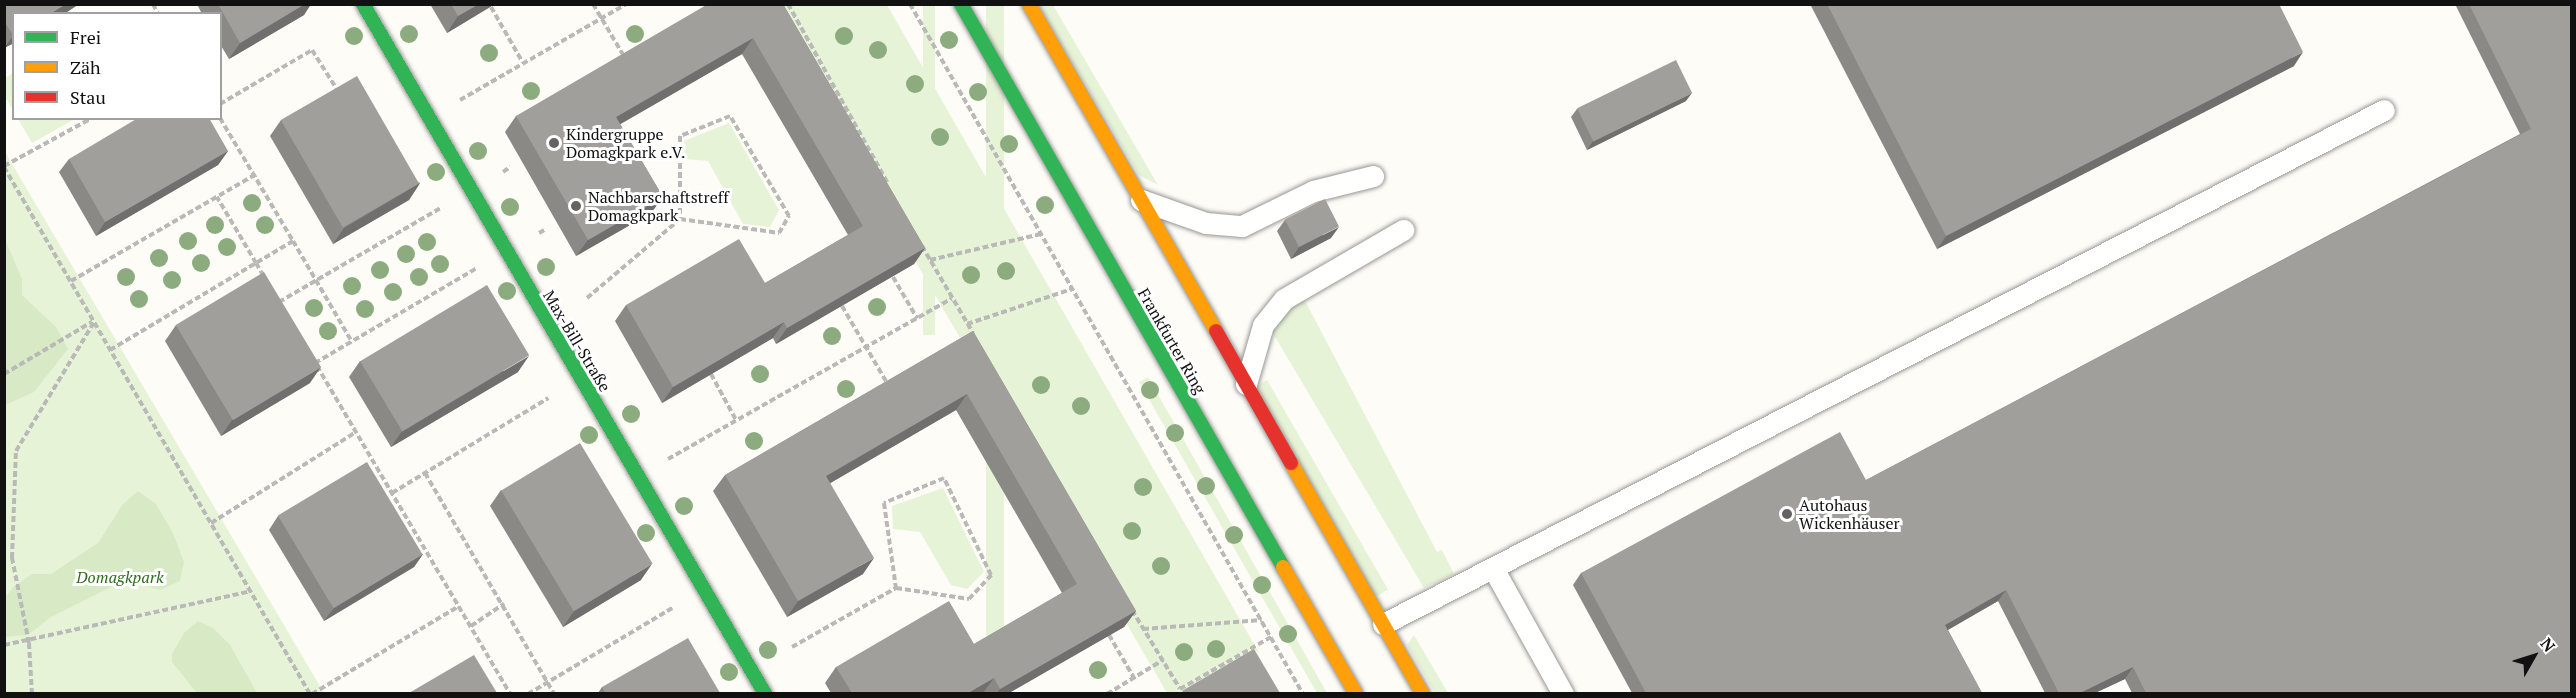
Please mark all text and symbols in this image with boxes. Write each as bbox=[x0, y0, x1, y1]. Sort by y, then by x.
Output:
legend bbox=[12, 12, 222, 120]
text: Frei bbox=[70, 25, 101, 49]
text: Zäh bbox=[70, 55, 101, 79]
text: Stau bbox=[70, 85, 106, 109]
place label: Kindergruppe Domagkpark e.V. bbox=[566, 124, 686, 162]
marker: Kindergruppe Domagkpark e.V. bbox=[547, 136, 561, 150]
place label: Nachbarschaftstreff Domagkpark bbox=[588, 187, 729, 225]
marker: Nachbarschaftstreff Domagkpark bbox=[569, 199, 583, 213]
street label: Frankfurter Ring bbox=[1134, 285, 1210, 397]
street label: Max-Bill-Straße bbox=[539, 287, 615, 395]
place label: Autohaus Wickenhäuser bbox=[1799, 495, 1900, 533]
marker: Autohaus Wickenhäuser bbox=[1780, 507, 1794, 521]
park label: Domagkpark bbox=[76, 567, 164, 587]
north arrow bbox=[2504, 626, 2564, 686]
text: N bbox=[2536, 633, 2560, 656]

